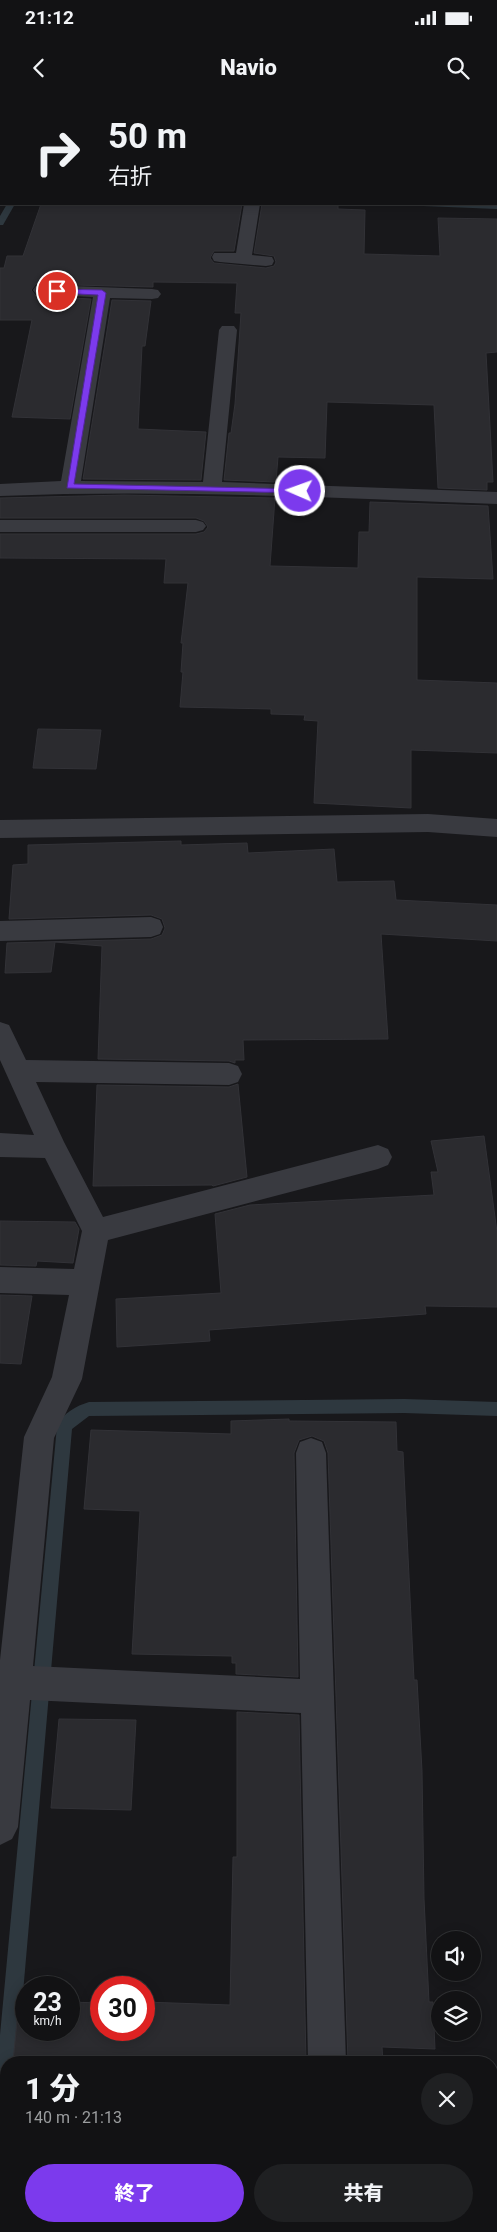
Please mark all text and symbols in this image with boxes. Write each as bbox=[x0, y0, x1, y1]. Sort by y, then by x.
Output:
text: 21:12 bbox=[25, 6, 74, 29]
icon: back bbox=[25, 54, 53, 82]
icon: search bbox=[444, 54, 472, 82]
text: Navio bbox=[220, 55, 277, 80]
text: 50 m bbox=[108, 116, 187, 157]
icon: right bbox=[25, 120, 90, 185]
text: 右折 bbox=[108, 164, 152, 189]
pin bbox=[36, 270, 78, 312]
icon: arrive bbox=[43, 277, 71, 305]
position arrow bbox=[273, 464, 325, 516]
map controls bbox=[431, 1931, 481, 2041]
button: sound bbox=[431, 1931, 481, 1981]
speed limit sign: 30 bbox=[90, 1976, 155, 2041]
text: 23 bbox=[33, 1988, 62, 2017]
button: layers bbox=[431, 1991, 481, 2041]
text: km/h bbox=[33, 2014, 62, 2028]
text: 1 分 bbox=[25, 2071, 80, 2106]
button: close bbox=[421, 2073, 473, 2125]
text: 140 m · 21:13 bbox=[25, 2108, 122, 2127]
button: 終了 bbox=[25, 2164, 244, 2222]
button: 共有 bbox=[254, 2164, 473, 2222]

